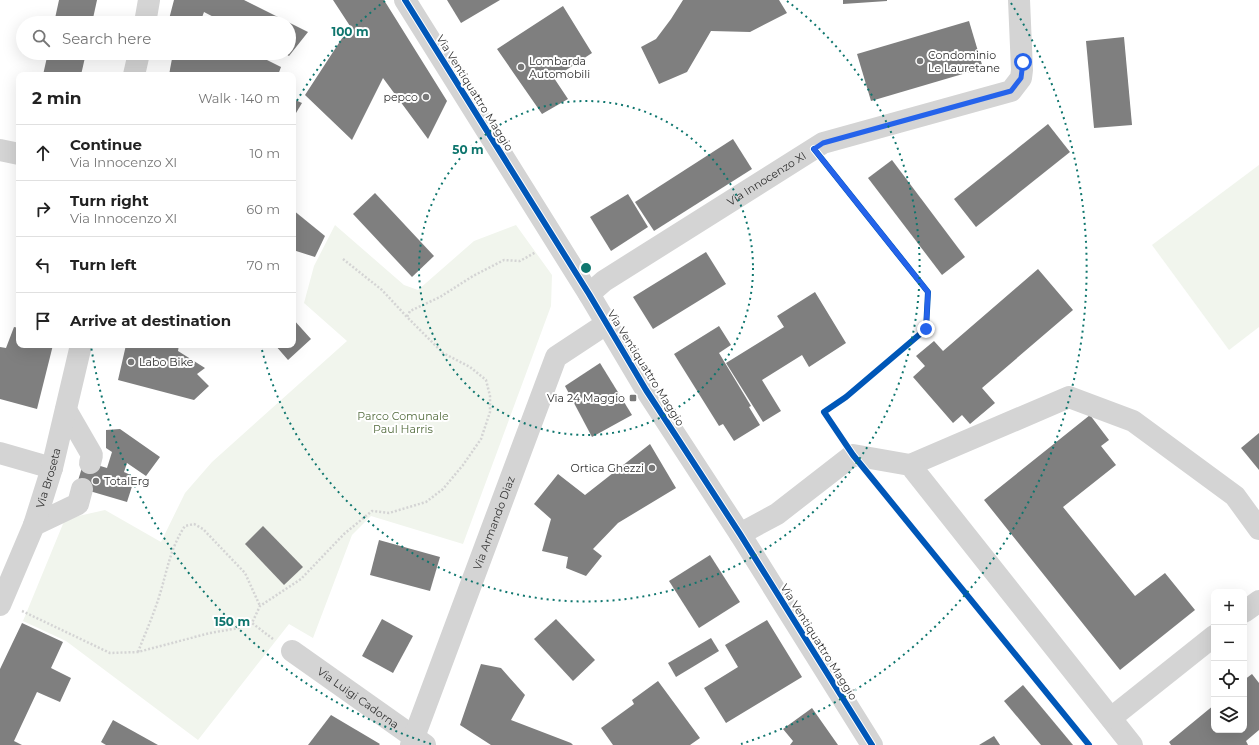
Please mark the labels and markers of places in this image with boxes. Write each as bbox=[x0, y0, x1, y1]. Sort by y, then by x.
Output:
place label: Condominio Le Lauretane bbox=[928, 48, 1000, 75]
place label: Lombarda Automobili bbox=[529, 54, 590, 81]
marker: Condominio Le Lauretane bbox=[915, 56, 925, 66]
marker: Lombarda Automobili bbox=[516, 62, 526, 72]
place label: pepco bbox=[383, 90, 418, 104]
marker: pepco bbox=[421, 92, 431, 102]
centre of rings bbox=[579, 261, 593, 275]
place label: Labo Bike bbox=[139, 355, 194, 369]
marker: Labo Bike bbox=[126, 357, 136, 367]
place label: Via 24 Maggio bbox=[547, 391, 625, 405]
marker: Via 24 Maggio bbox=[628, 393, 638, 403]
place label: Ortica Ghezzi bbox=[570, 461, 644, 475]
marker: Ortica Ghezzi bbox=[647, 463, 657, 473]
place label: TotalErg bbox=[104, 474, 149, 488]
marker: TotalErg bbox=[91, 476, 101, 486]

